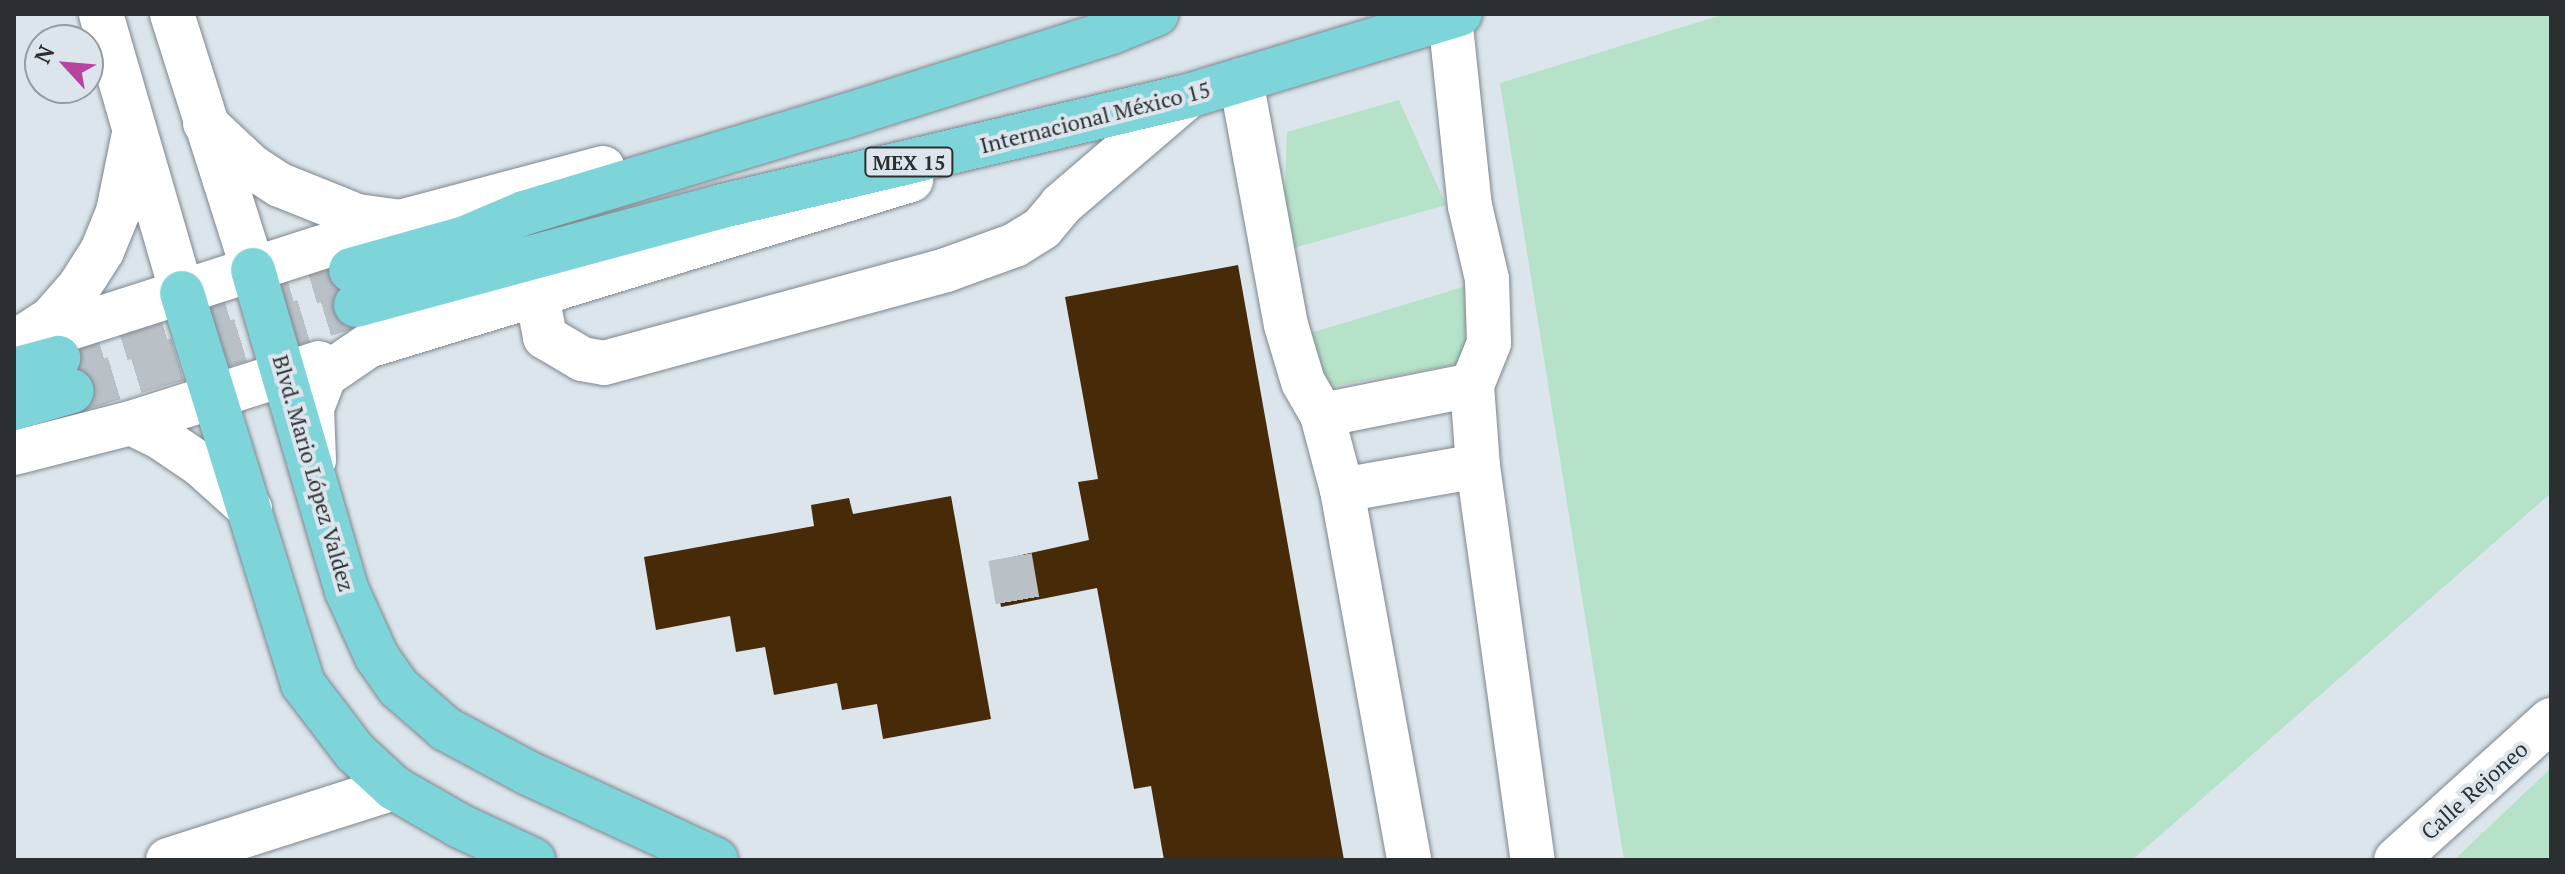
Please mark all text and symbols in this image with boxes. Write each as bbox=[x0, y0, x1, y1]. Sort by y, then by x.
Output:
north arrow bbox=[24, 24, 104, 104]
text: N bbox=[27, 40, 60, 68]
street label: Internacional México 15 bbox=[977, 76, 1213, 158]
road number: MEX 15 bbox=[863, 146, 955, 178]
street label: Blvd. Mario López Valdez bbox=[267, 351, 361, 595]
street label: Calle Rejoneo bbox=[2415, 735, 2533, 845]

